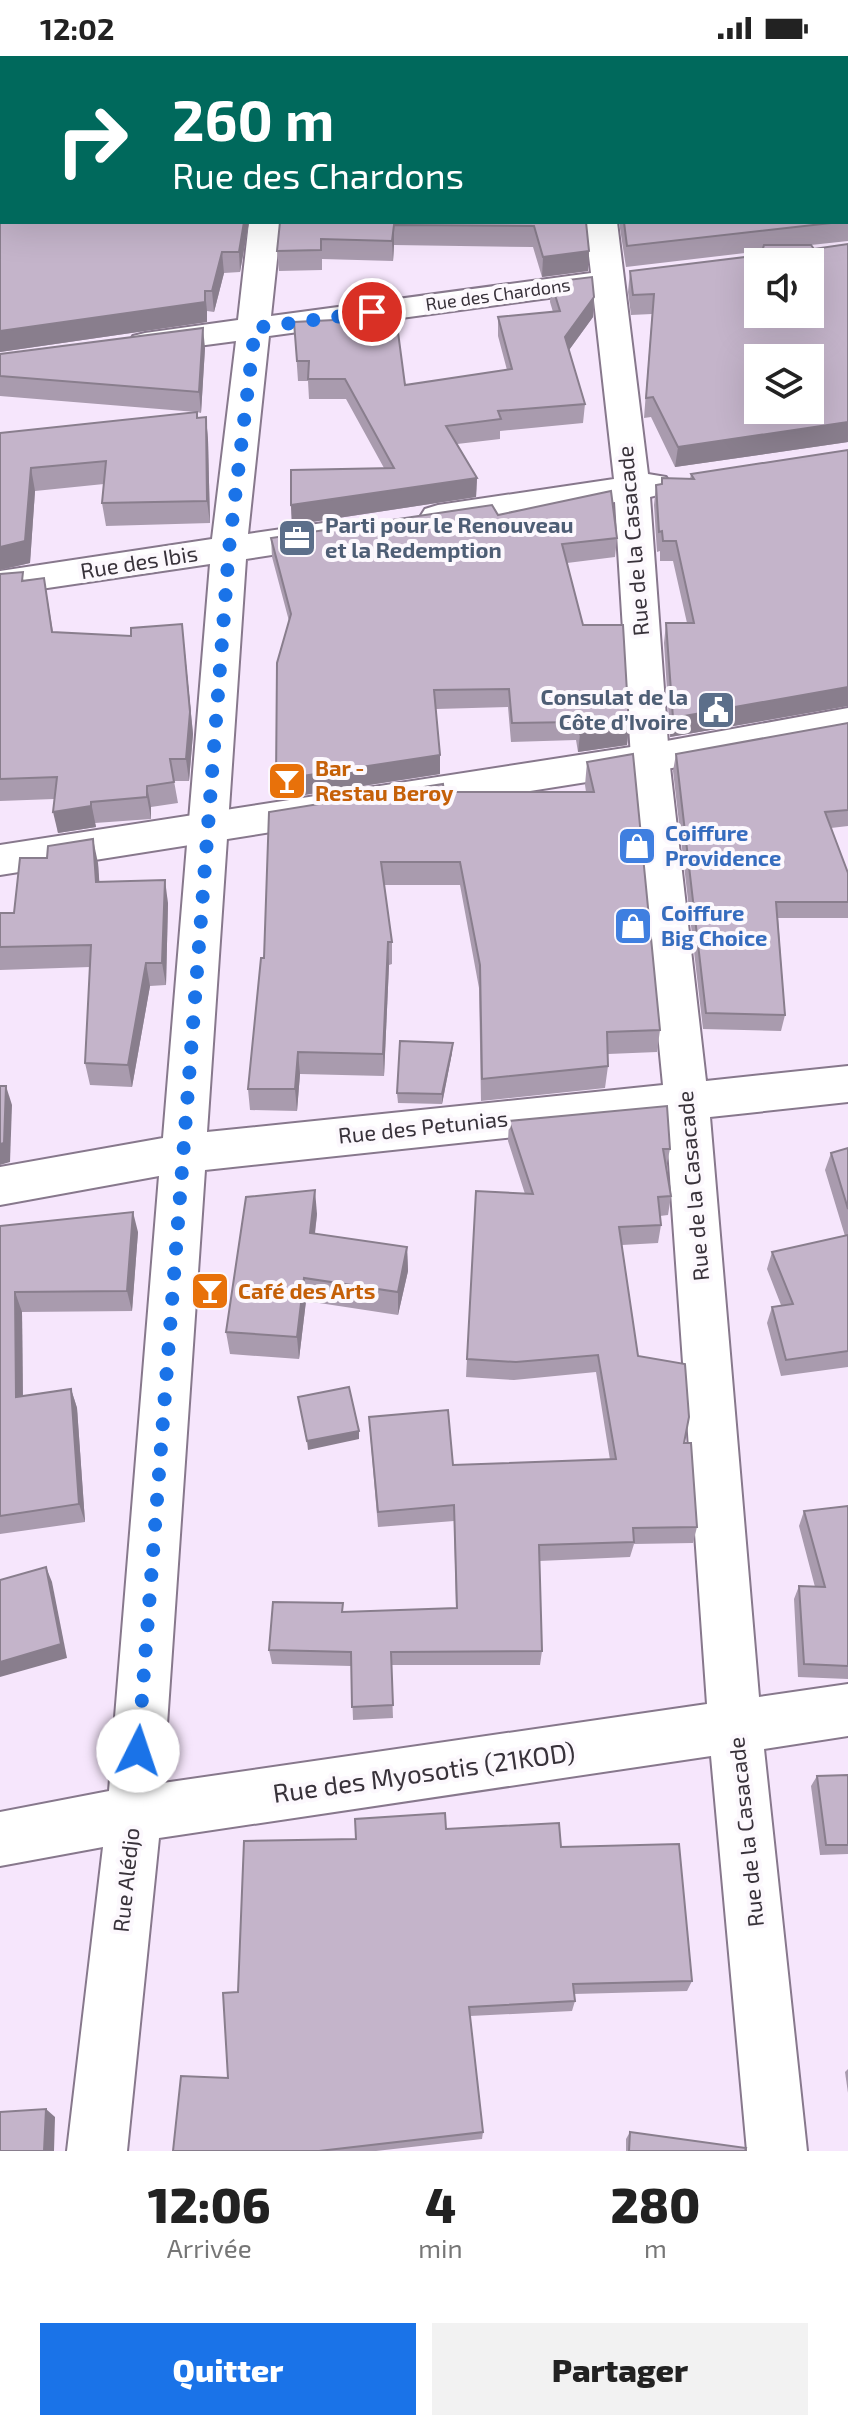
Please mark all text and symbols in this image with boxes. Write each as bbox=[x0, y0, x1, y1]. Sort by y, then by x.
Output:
text: 12:02 bbox=[40, 10, 114, 46]
text: 260 m bbox=[172, 85, 334, 152]
icon: right bbox=[40, 88, 144, 192]
text: Rue des Chardons bbox=[172, 153, 464, 196]
map controls bbox=[744, 248, 824, 424]
button: sound bbox=[744, 248, 824, 328]
street label: Rue des Chardons bbox=[424, 273, 572, 315]
pin bbox=[338, 278, 406, 346]
icon: arrive bbox=[350, 290, 394, 334]
button: layers bbox=[744, 344, 824, 424]
street label: Rue de la Casacade bbox=[611, 445, 653, 637]
place label: Parti pour le Renouveau et la Redemption bbox=[325, 511, 574, 562]
office icon: Parti pour le Renouveau et la Redemption bbox=[276, 517, 318, 559]
street label: Rue des Ibis bbox=[78, 539, 199, 583]
place label: Consulat de la Côte d’Ivoire bbox=[541, 683, 688, 734]
public building icon: Consulat de la Côte d’Ivoire bbox=[695, 689, 737, 731]
place label: Bar - Restau Beroy bbox=[315, 754, 454, 806]
bar icon: Bar - Restau Beroy bbox=[266, 760, 308, 802]
place label: Coiffure Providence bbox=[665, 819, 781, 870]
shop icon: Coiffure Providence bbox=[616, 825, 658, 867]
place label: Coiffure Big Choice bbox=[661, 899, 767, 950]
shop icon: Coiffure Big Choice bbox=[612, 905, 654, 947]
street label: Rue de la Casacade bbox=[671, 1090, 713, 1282]
street label: Rue des Petunias bbox=[337, 1104, 509, 1148]
bar icon: Café des Arts bbox=[189, 1270, 231, 1312]
place label: Café des Arts bbox=[238, 1277, 375, 1303]
position arrow bbox=[96, 1709, 180, 1793]
street label: Rue des Myosotis (21KOD) bbox=[271, 1735, 577, 1808]
street label: Rue de la Casacade bbox=[722, 1736, 768, 1928]
street label: Rue Alédjo bbox=[107, 1826, 144, 1934]
text: 12:06 bbox=[148, 2175, 271, 2233]
text: 4 bbox=[425, 2175, 456, 2233]
text: 280 bbox=[610, 2175, 700, 2233]
text: Arrivée bbox=[167, 2232, 252, 2263]
text: min bbox=[418, 2232, 463, 2263]
text: m bbox=[644, 2232, 667, 2263]
button: Quitter bbox=[40, 2323, 416, 2415]
button: Partager bbox=[432, 2323, 808, 2415]

